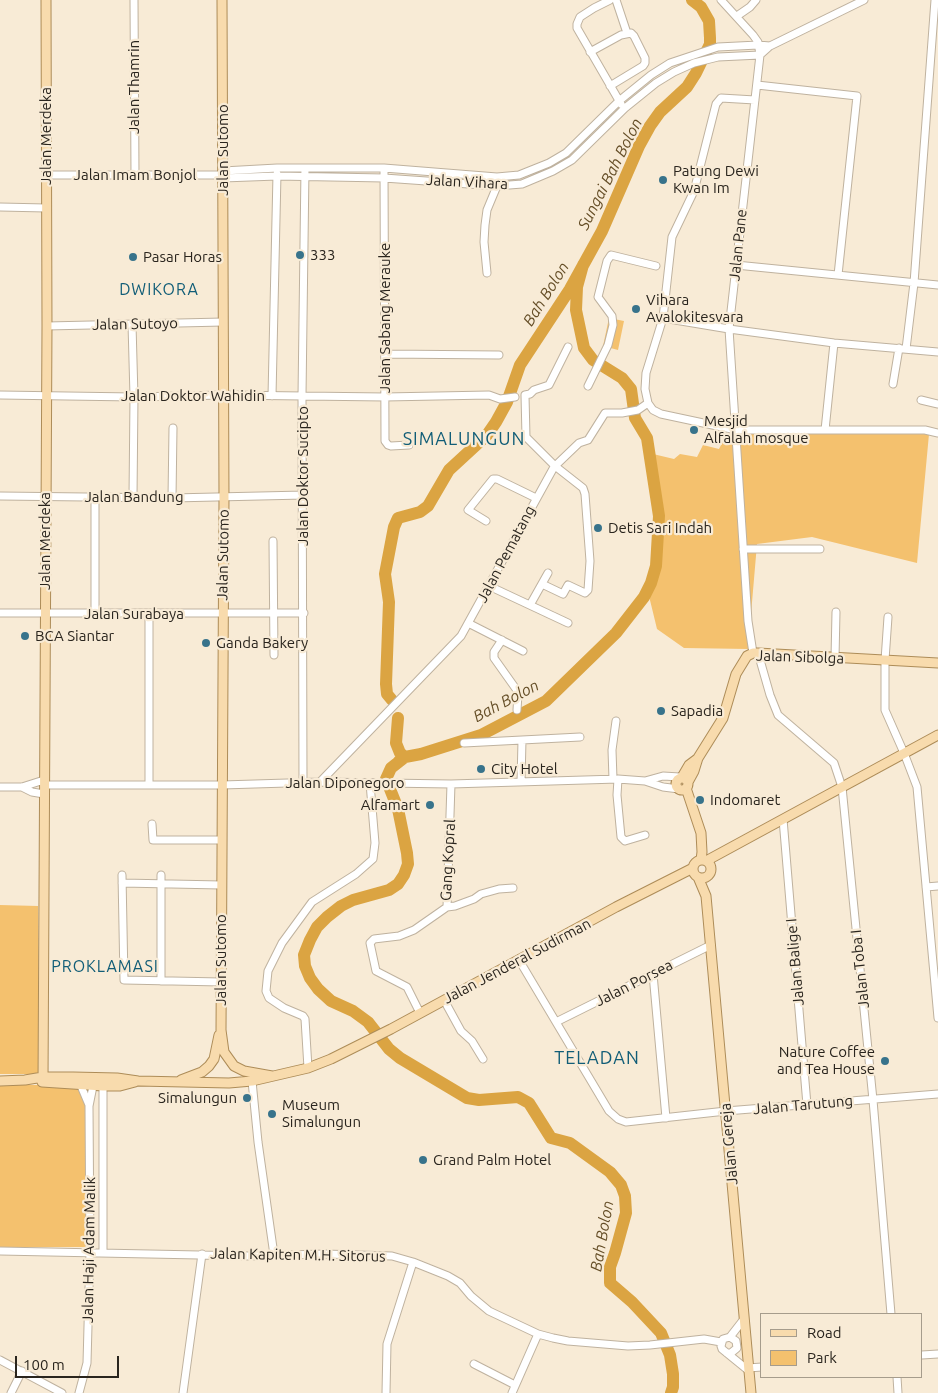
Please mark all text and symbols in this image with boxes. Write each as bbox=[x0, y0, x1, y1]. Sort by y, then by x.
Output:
street label: Jalan Thamrin bbox=[125, 40, 143, 134]
street label: Jalan Merdeka bbox=[37, 87, 55, 185]
street label: Jalan Sutomo bbox=[214, 104, 232, 196]
water label: Sungai Bah Bolon bbox=[574, 115, 646, 233]
place label: Patung Dewi Kwan Im bbox=[673, 162, 759, 197]
street label: Jalan Imam Bonjol bbox=[74, 166, 196, 184]
street label: Jalan Vihara bbox=[426, 171, 508, 193]
marker: Patung Dewi Kwan Im bbox=[657, 174, 669, 186]
street label: Jalan Pane bbox=[725, 208, 751, 282]
street label: Jalan Sabang Merauke bbox=[376, 243, 394, 393]
place label: 333 bbox=[310, 246, 335, 264]
place label: Pasar Horas bbox=[143, 248, 222, 266]
marker: 333 bbox=[294, 249, 306, 261]
marker: Pasar Horas bbox=[127, 251, 139, 263]
water label: Bah Bolon bbox=[519, 259, 573, 329]
district label: DWIKORA bbox=[118, 280, 200, 300]
place label: Vihara Avalokitesvara bbox=[646, 291, 744, 326]
marker: Vihara Avalokitesvara bbox=[630, 303, 642, 315]
street label: Jalan Sutoyo bbox=[92, 314, 178, 334]
street label: Jalan Doktor Wahidin bbox=[121, 387, 265, 405]
street label: Jalan Doktor Sucipto bbox=[294, 406, 312, 546]
place label: Mesjid Alfalah mosque bbox=[704, 412, 809, 447]
marker: Mesjid Alfalah mosque bbox=[688, 424, 700, 436]
district label: SIMALUNGUN bbox=[401, 428, 527, 450]
street label: Jalan Bandung bbox=[84, 488, 184, 506]
street label: Jalan Merdeka bbox=[36, 492, 54, 590]
street label: Jalan Pematang bbox=[473, 502, 539, 606]
street label: Jalan Sutomo bbox=[213, 509, 233, 601]
place label: Detis Sari Indah bbox=[608, 519, 712, 537]
marker: Detis Sari Indah bbox=[592, 522, 604, 534]
street label: Jalan Surabaya bbox=[84, 605, 184, 623]
place label: BCA Siantar bbox=[35, 627, 114, 645]
marker: BCA Siantar bbox=[19, 630, 31, 642]
place label: Ganda Bakery bbox=[216, 634, 308, 652]
marker: Ganda Bakery bbox=[200, 637, 212, 649]
street label: Jalan Sibolga bbox=[756, 646, 844, 668]
water label: Bah Bolon bbox=[470, 676, 542, 726]
place label: Sapadia bbox=[671, 702, 723, 720]
marker: Sapadia bbox=[655, 705, 667, 717]
place label: City Hotel bbox=[491, 760, 558, 778]
marker: City Hotel bbox=[475, 763, 487, 775]
street label: Jalan Diponegoro bbox=[285, 774, 405, 792]
place label: Indomaret bbox=[710, 791, 780, 809]
marker: Indomaret bbox=[694, 794, 706, 806]
place label: Alfamart bbox=[361, 796, 420, 814]
marker: Alfamart bbox=[424, 799, 436, 811]
street label: Gang Kopral bbox=[437, 819, 459, 901]
street label: Jalan Sutomo bbox=[212, 914, 230, 1006]
street label: Jalan Jenderal Sudirman bbox=[440, 914, 594, 1008]
street label: Jalan Balige I bbox=[782, 918, 808, 1006]
street label: Jalan Toba I bbox=[847, 929, 873, 1009]
street label: Jalan Porsea bbox=[592, 956, 676, 1010]
district label: PROKLAMASI bbox=[50, 957, 160, 977]
place label: Nature Coffee and Tea House bbox=[777, 1043, 875, 1078]
district label: TELADAN bbox=[553, 1047, 641, 1069]
marker: Nature Coffee and Tea House bbox=[879, 1055, 891, 1067]
place label: Simalungun bbox=[158, 1089, 237, 1107]
marker: Simalungun bbox=[241, 1092, 253, 1104]
street label: Jalan Tarutung bbox=[752, 1092, 854, 1118]
place label: Museum Simalungun bbox=[282, 1096, 361, 1131]
street label: Jalan Gereja bbox=[716, 1102, 742, 1186]
marker: Museum Simalungun bbox=[266, 1108, 278, 1120]
place label: Grand Palm Hotel bbox=[433, 1151, 551, 1169]
marker: Grand Palm Hotel bbox=[417, 1154, 429, 1166]
street label: Jalan Haji Adam Malik bbox=[79, 1177, 99, 1323]
water label: Bah Bolon bbox=[586, 1199, 618, 1273]
street label: Jalan Kapiten M.H. Sitorus bbox=[210, 1244, 386, 1266]
legend bbox=[760, 1313, 923, 1378]
text: Road bbox=[807, 1324, 842, 1341]
scale bar bbox=[18, 1346, 121, 1378]
text: Park bbox=[807, 1349, 837, 1366]
text: 100 m bbox=[23, 1356, 65, 1373]

